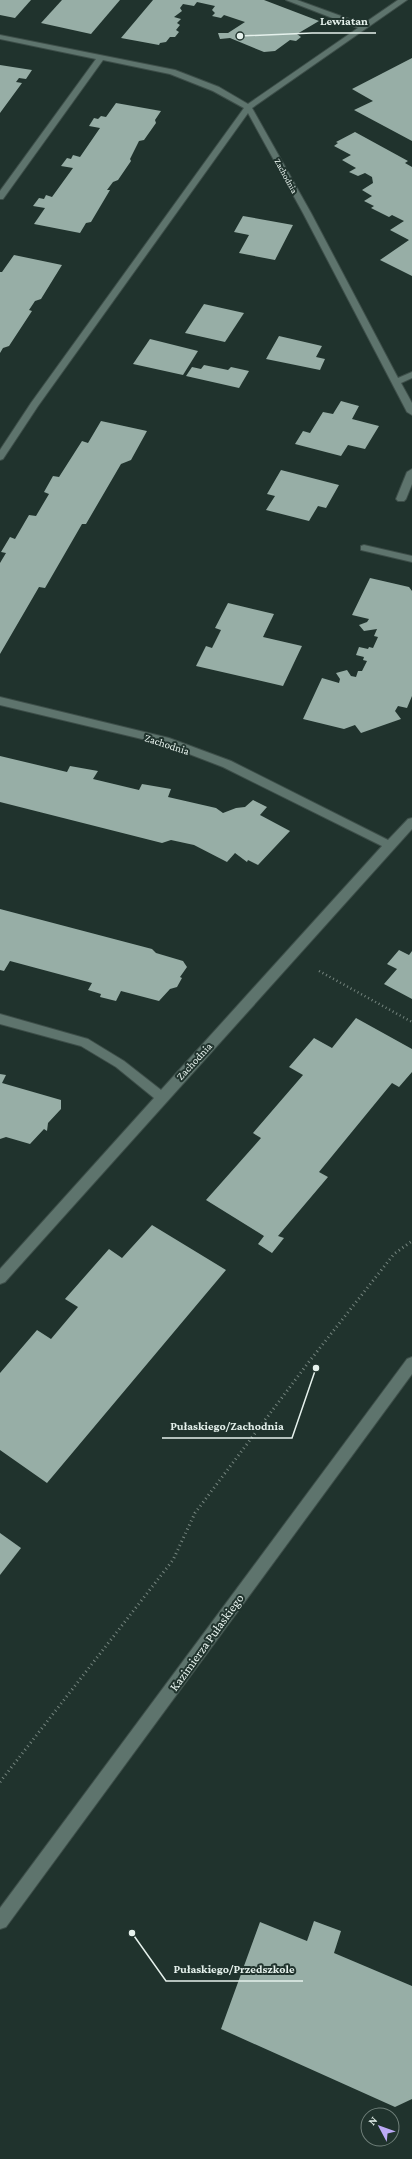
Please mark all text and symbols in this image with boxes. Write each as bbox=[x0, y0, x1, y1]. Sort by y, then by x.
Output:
callout: Lewiatan bbox=[312, 9, 376, 33]
text: Lewiatan bbox=[320, 14, 368, 28]
street label: Zachodnia bbox=[272, 157, 300, 195]
street label: Zachodnia bbox=[143, 731, 191, 757]
street label: Zachodnia bbox=[174, 1040, 214, 1082]
callout: Pułaskiego/Zachodnia bbox=[162, 1414, 292, 1438]
text: Pułaskiego/Zachodnia bbox=[170, 1419, 284, 1433]
street label: Kazimierza Pułaskiego bbox=[166, 1591, 247, 1694]
callout: Pułaskiego/Przedszkole bbox=[166, 1957, 303, 1981]
text: Pułaskiego/Przedszkole bbox=[173, 1962, 295, 1976]
north arrow bbox=[360, 2107, 400, 2147]
text: N bbox=[365, 2113, 380, 2127]

